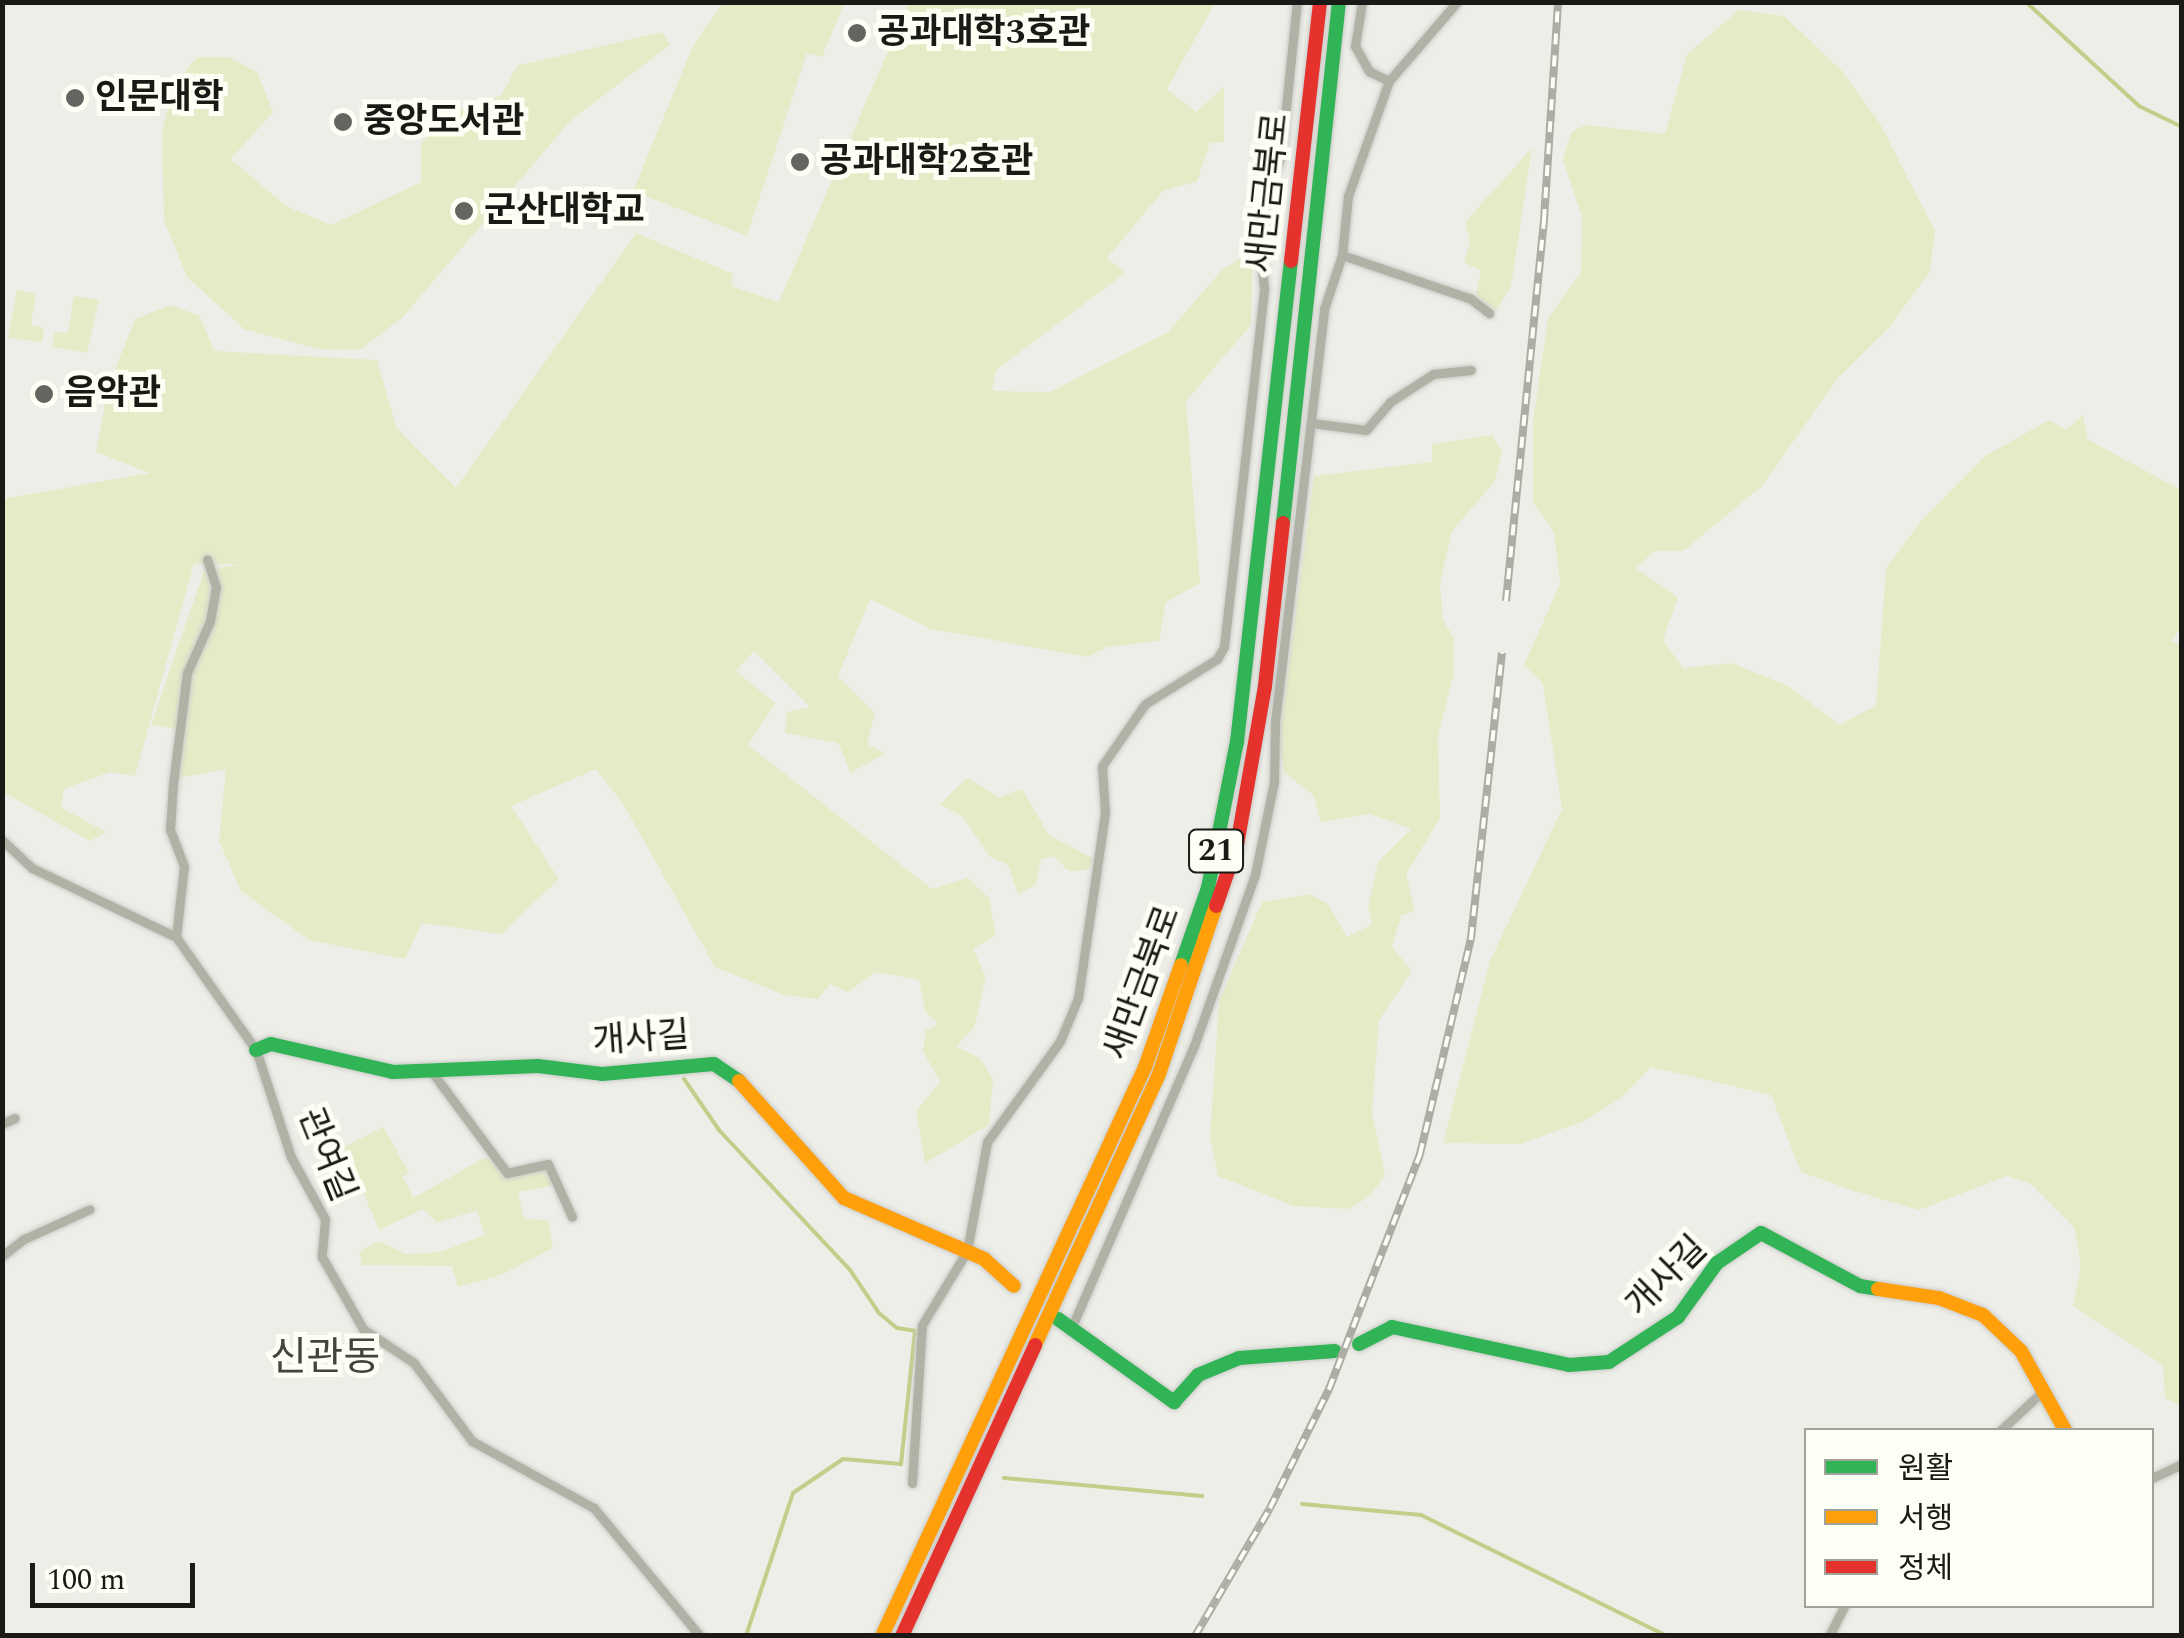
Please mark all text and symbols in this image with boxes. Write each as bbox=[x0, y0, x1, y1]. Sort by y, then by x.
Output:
place label: 공과대학3호관 bbox=[877, 12, 1090, 54]
marker: 공과대학3호관 bbox=[846, 22, 868, 44]
place label: 인문대학 bbox=[95, 77, 224, 119]
marker: 인문대학 bbox=[64, 87, 86, 109]
place label: 중앙도서관 bbox=[363, 101, 524, 143]
marker: 중앙도서관 bbox=[332, 111, 354, 133]
street label: 새만금북로 bbox=[1240, 111, 1298, 275]
place label: 공과대학2호관 bbox=[820, 141, 1033, 183]
marker: 공과대학2호관 bbox=[789, 151, 811, 173]
place label: 군산대학교 bbox=[484, 190, 645, 232]
marker: 군산대학교 bbox=[453, 200, 475, 222]
place label: 음악관 bbox=[64, 373, 161, 415]
marker: 음악관 bbox=[33, 383, 55, 405]
road number: 21 bbox=[1186, 824, 1246, 878]
street label: 새만금북로 bbox=[1096, 900, 1190, 1066]
street label: 개사길 bbox=[591, 1015, 691, 1063]
street label: 관여길 bbox=[288, 1102, 364, 1208]
street label: 개사길 bbox=[1618, 1228, 1716, 1326]
district label: 신관동 bbox=[270, 1335, 380, 1383]
legend bbox=[1804, 1428, 2154, 1608]
text: 원활 bbox=[1898, 1446, 1953, 1492]
text: 서행 bbox=[1898, 1496, 1953, 1542]
scale bar bbox=[35, 1543, 200, 1605]
text: 정체 bbox=[1898, 1546, 1953, 1592]
text: 100 m bbox=[47, 1557, 125, 1603]

